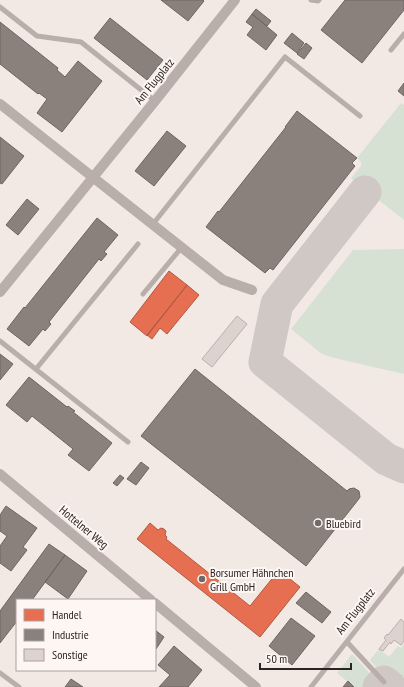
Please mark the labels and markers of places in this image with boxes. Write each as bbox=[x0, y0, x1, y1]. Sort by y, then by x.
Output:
place label: Bluebird bbox=[326, 516, 361, 531]
marker: Bluebird bbox=[313, 518, 323, 528]
place label: Borsumer Hähnchen Grill GmbH bbox=[210, 565, 294, 594]
marker: Borsumer Hähnchen Grill GmbH bbox=[197, 574, 207, 584]

